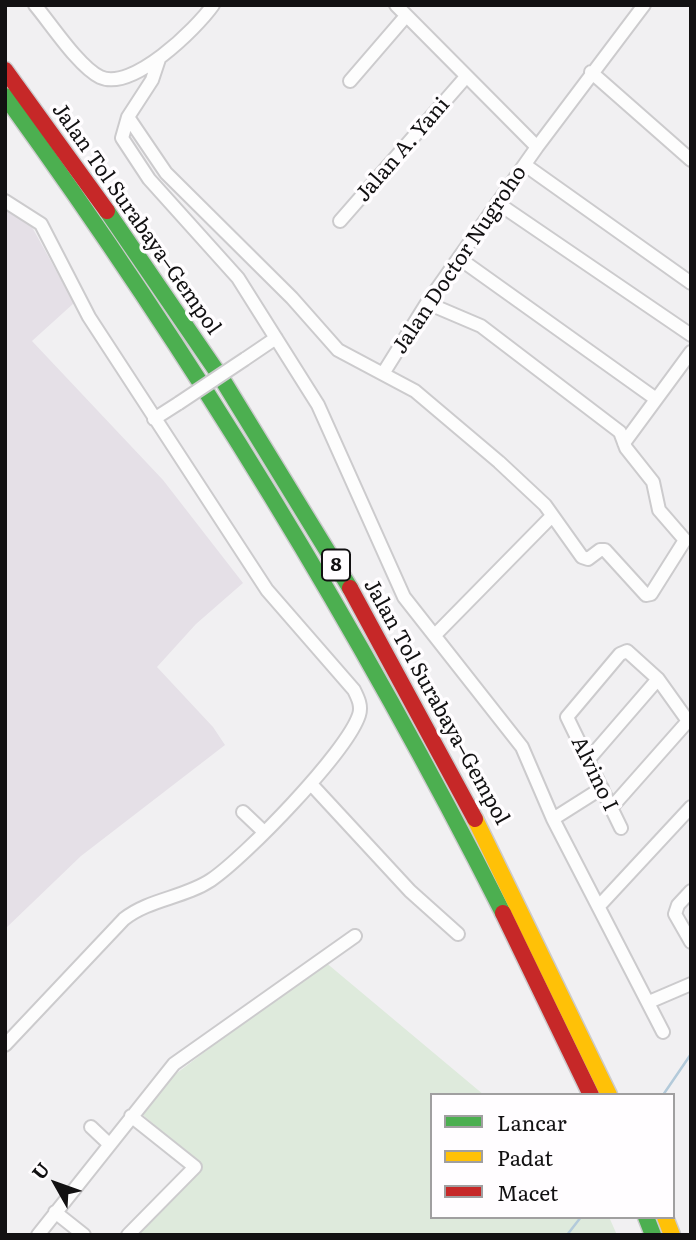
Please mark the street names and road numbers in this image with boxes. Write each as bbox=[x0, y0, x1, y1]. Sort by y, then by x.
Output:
street label: Jalan A. Yani bbox=[351, 93, 455, 207]
street label: Jalan Tol Surabaya–Gempol bbox=[46, 98, 226, 340]
street label: Jalan Doctor Nugroho bbox=[388, 161, 532, 359]
road number: 8 bbox=[322, 550, 350, 580]
street label: Jalan Tol Surabaya–Gempol bbox=[358, 575, 514, 829]
street label: Alvino I bbox=[565, 732, 623, 816]

